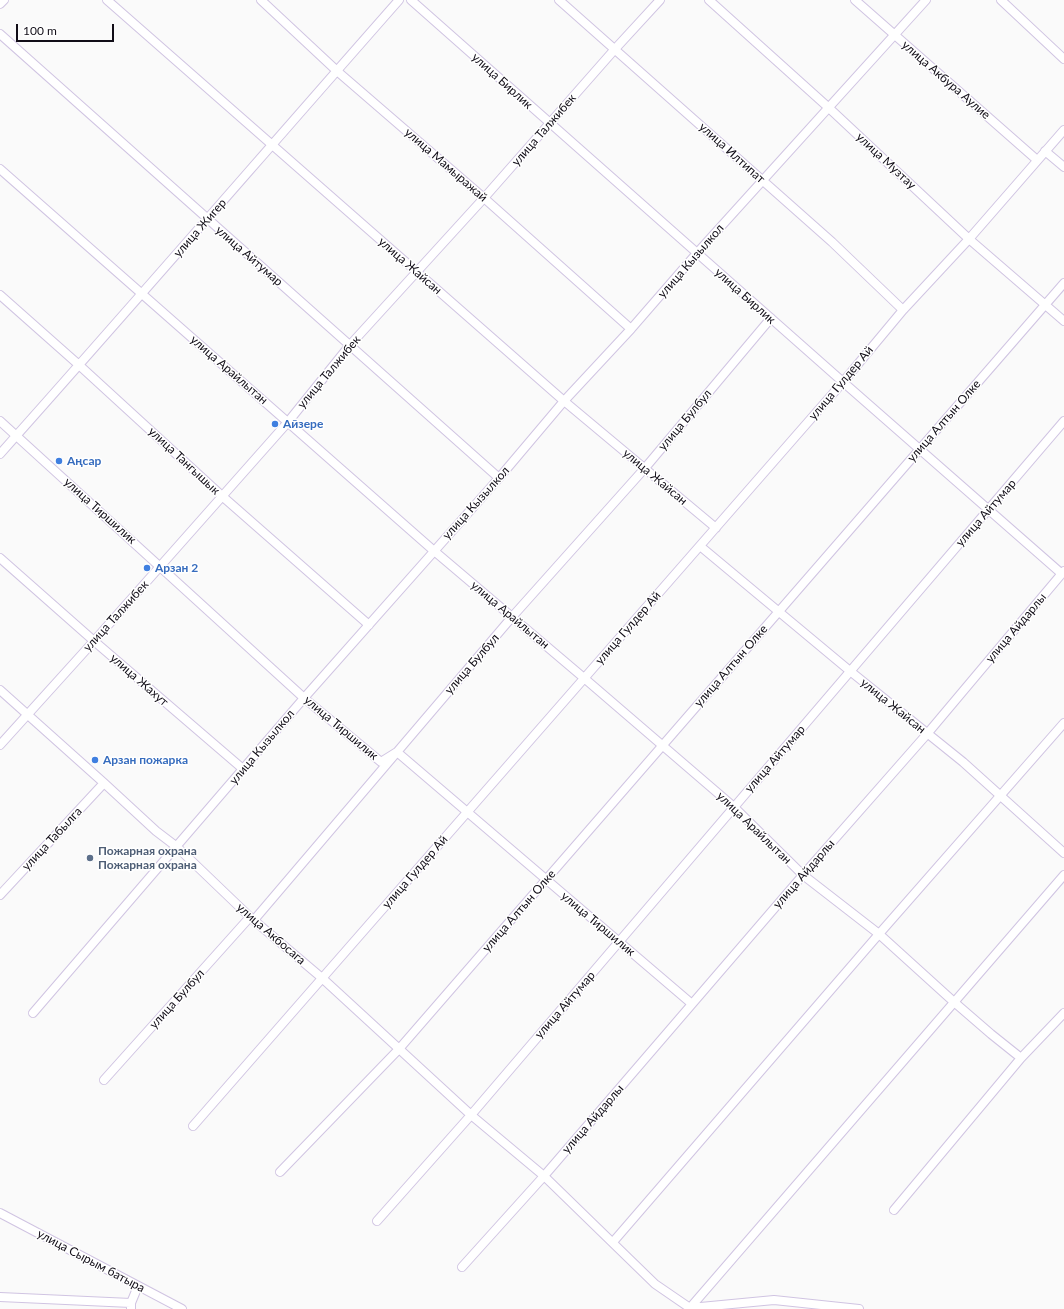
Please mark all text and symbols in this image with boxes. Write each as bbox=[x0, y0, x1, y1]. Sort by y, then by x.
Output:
scale bar bbox=[18, 16, 116, 42]
text: 100 m bbox=[23, 23, 57, 38]
street label: улица Акбура Аулие bbox=[899, 38, 993, 122]
street label: улица Бирлик bbox=[469, 50, 535, 112]
street label: улица Талжибек bbox=[509, 91, 579, 169]
street label: улица Илтипат bbox=[696, 120, 768, 186]
street label: улица Мамыражай bbox=[402, 125, 490, 205]
street label: улица Музтау bbox=[853, 130, 919, 192]
street label: улица Жигер bbox=[171, 196, 229, 260]
street label: улица Кызылкол bbox=[655, 221, 727, 301]
street label: улица Айтумар bbox=[212, 223, 286, 289]
street label: улица Жайсан bbox=[375, 234, 445, 298]
street label: улица Бирлик bbox=[712, 265, 778, 327]
street label: улица Арайлытан bbox=[187, 332, 271, 408]
street label: улица Талжибек bbox=[294, 333, 364, 411]
street label: улица Гулдер Ай bbox=[806, 343, 876, 423]
street label: улица Алтын Олке bbox=[904, 377, 984, 465]
street label: улица Булбул bbox=[655, 387, 715, 453]
place label: Айзере bbox=[283, 417, 323, 431]
marker: Айзере bbox=[270, 419, 280, 429]
street label: улица Тангышык bbox=[145, 424, 223, 498]
street label: улица Жайсан bbox=[620, 446, 690, 508]
place label: Аңсар bbox=[67, 454, 101, 468]
marker: Аңсар bbox=[54, 456, 64, 466]
street label: улица Кызылкол bbox=[439, 464, 513, 542]
street label: улица Тиршилик bbox=[61, 475, 139, 547]
street label: улица Айтумар bbox=[953, 476, 1019, 550]
place label: Арзан 2 bbox=[155, 561, 198, 575]
marker: Арзан 2 bbox=[142, 563, 152, 573]
street label: улица Талжибек bbox=[80, 578, 152, 654]
street label: улица Арайлытан bbox=[468, 578, 552, 652]
street label: улица Гулдер Ай bbox=[592, 588, 664, 668]
street label: улица Айдарлы bbox=[983, 590, 1049, 666]
street label: улица Алтын Олке bbox=[691, 622, 771, 710]
street label: улица Булбул bbox=[442, 631, 502, 697]
street label: улица Жахут bbox=[107, 651, 171, 709]
street label: улица Жайсан bbox=[858, 675, 928, 737]
street label: улица Тиршилик bbox=[301, 693, 381, 763]
street label: улица Кызылкол bbox=[227, 707, 297, 787]
street label: улица Айтумар bbox=[742, 722, 808, 796]
place label: Арзан пожарка bbox=[103, 753, 188, 767]
marker: Арзан пожарка bbox=[90, 755, 100, 765]
street label: улица Арайлытан bbox=[714, 789, 794, 867]
street label: улица Табылга bbox=[19, 804, 85, 874]
street label: улица Гулдер Ай bbox=[379, 832, 451, 912]
street label: улица Айдарлы bbox=[770, 837, 838, 911]
place label: Пожарная охрана Пожарная охрана bbox=[98, 844, 197, 872]
marker: Пожарная охрана Пожарная охрана bbox=[85, 853, 95, 863]
street label: улица Алтын Олке bbox=[479, 867, 559, 955]
street label: улица Тиршилик bbox=[558, 889, 638, 959]
street label: улица Акбосага bbox=[234, 900, 308, 968]
street label: улица Булбул bbox=[147, 966, 207, 1032]
street label: улица Айтумар bbox=[532, 968, 598, 1042]
street label: улица Айдарлы bbox=[559, 1082, 627, 1156]
street label: улица Сырым батыра bbox=[35, 1227, 147, 1295]

